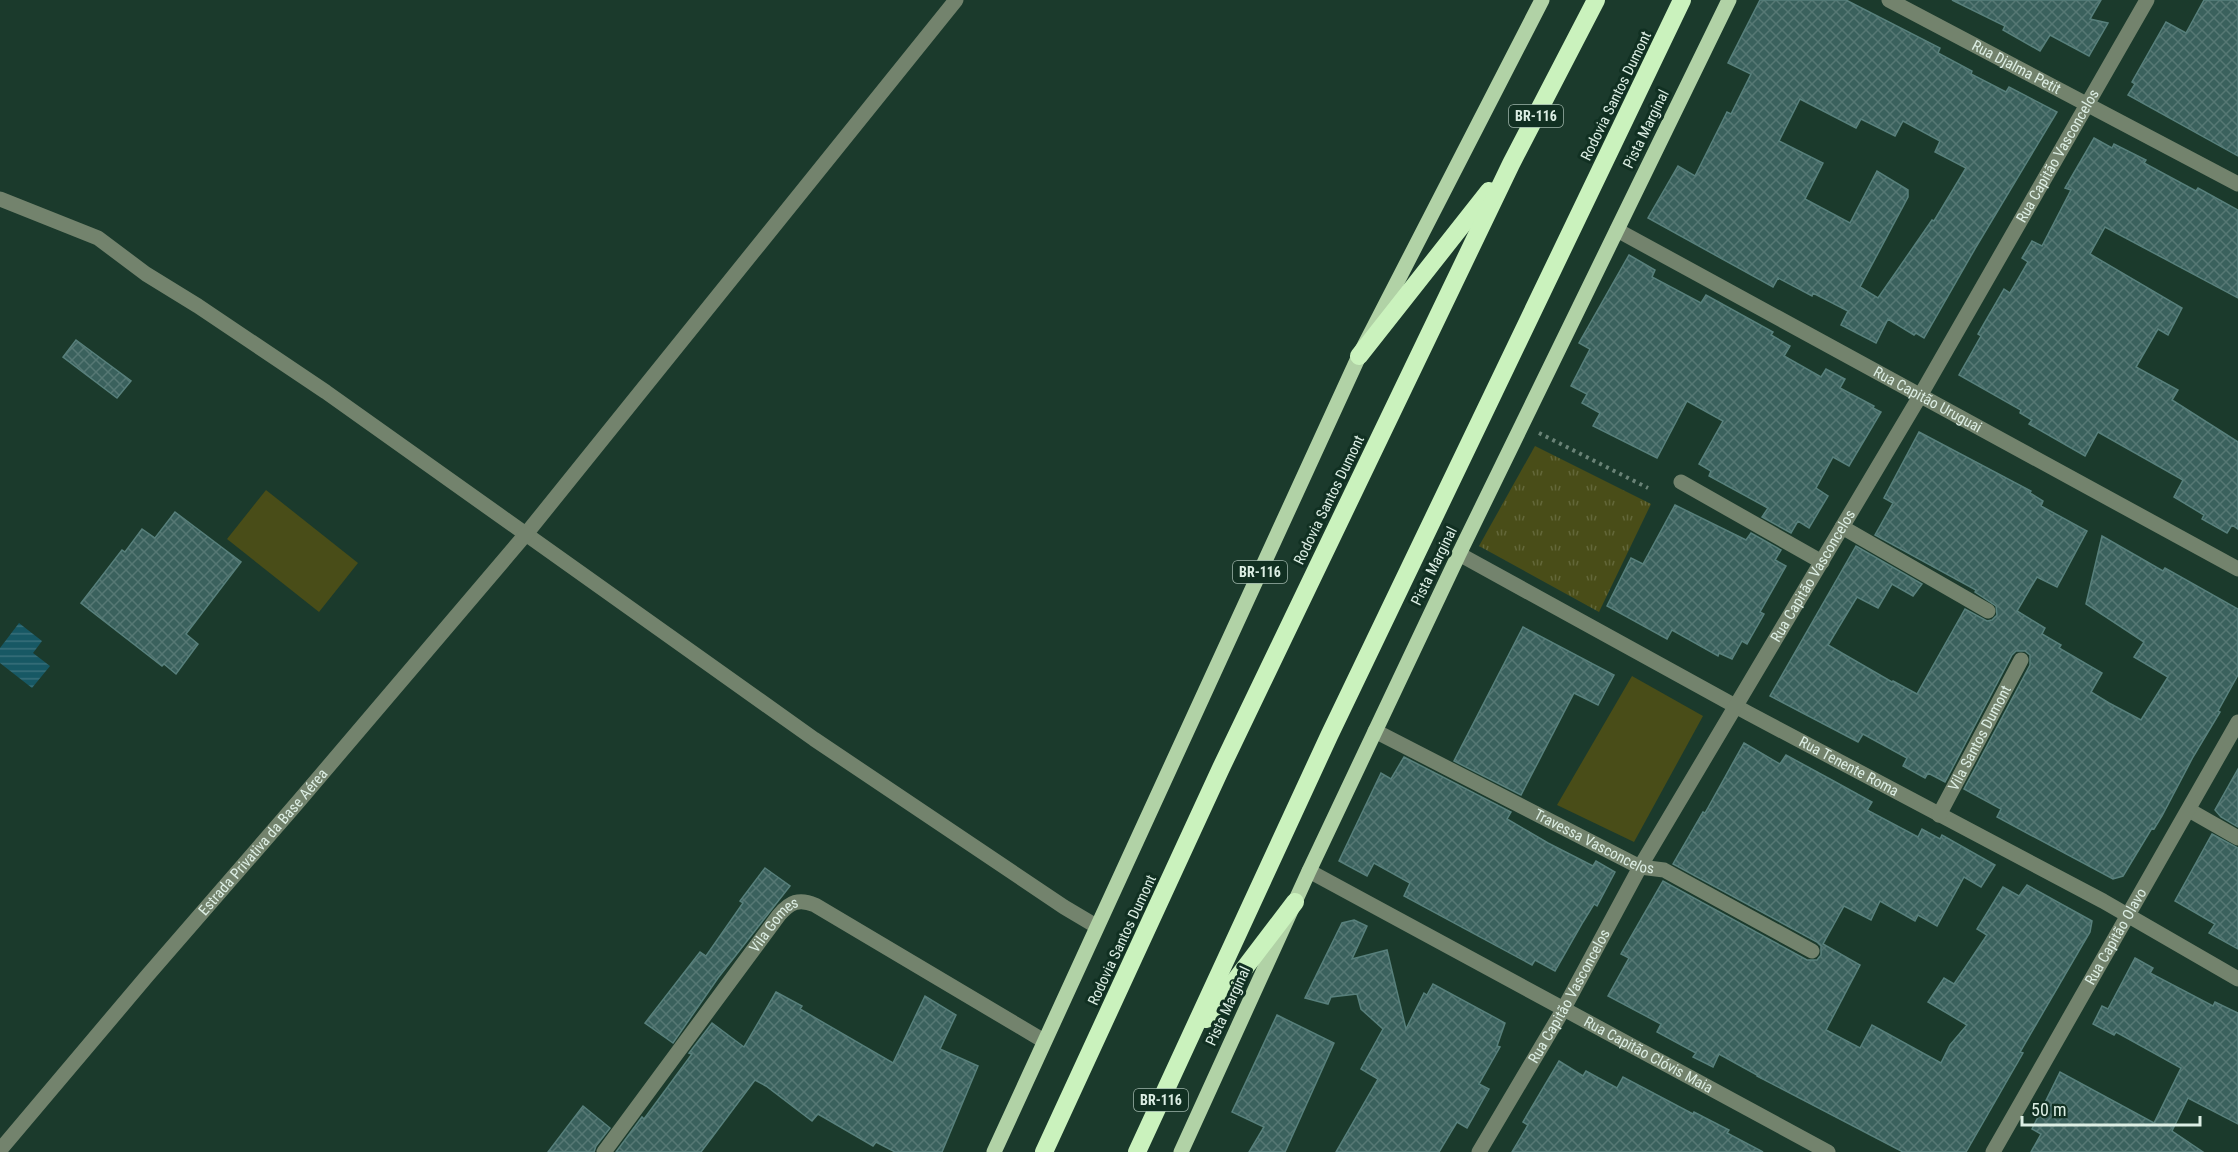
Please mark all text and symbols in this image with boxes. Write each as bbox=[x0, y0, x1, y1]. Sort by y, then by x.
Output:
street label: Rodovia Santos Dumont bbox=[1577, 28, 1655, 164]
street label: Rua Djalma Petit bbox=[1969, 36, 2064, 98]
street label: Rua Capitão Vasconcelos bbox=[2012, 86, 2103, 226]
street label: Pista Marginal bbox=[1619, 87, 1673, 171]
road number: BR-116 bbox=[1509, 105, 1563, 127]
street label: Rua Capitão Uruguai bbox=[1870, 363, 1985, 436]
street label: Rodovia Santos Dumont bbox=[1290, 432, 1368, 568]
street label: Rua Capitão Vasconcelos bbox=[1767, 506, 1859, 645]
street label: Pista Marginal bbox=[1407, 524, 1461, 608]
road number: BR-116 bbox=[1233, 561, 1287, 583]
street label: Vila Santos Dumont bbox=[1944, 682, 2015, 794]
street label: Rua Tenente Roma bbox=[1796, 733, 1902, 800]
street label: Estrada Privativa da Base Aérea bbox=[195, 765, 331, 919]
street label: Travessa Vasconcelos bbox=[1531, 805, 1655, 878]
street label: Rodovia Santos Dumont bbox=[1084, 872, 1160, 1008]
street label: Rua Capitão Olavo bbox=[2081, 885, 2150, 988]
street label: Vila Gomes bbox=[745, 893, 801, 956]
street label: Rua Capitão Vasconcelos bbox=[1525, 926, 1614, 1067]
street label: Pista Marginal bbox=[1202, 964, 1254, 1048]
street label: Rua Capitão Clóvis Maia bbox=[1581, 1013, 1716, 1097]
road number: BR-116 bbox=[1134, 1089, 1188, 1111]
scale bar bbox=[2022, 1089, 2200, 1127]
text: 50 m bbox=[2031, 1099, 2066, 1120]

